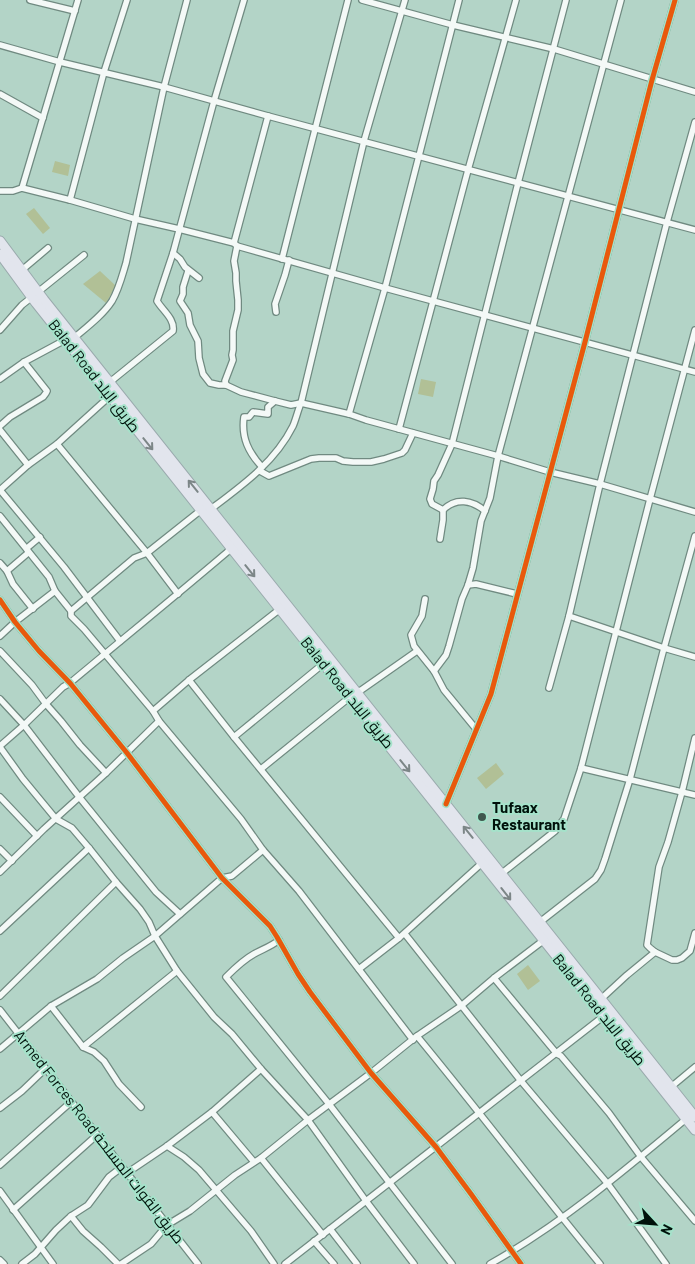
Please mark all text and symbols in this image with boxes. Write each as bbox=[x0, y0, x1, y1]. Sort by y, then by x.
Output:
street label: Balad Road طريق البلد bbox=[44, 315, 144, 437]
one-way arrow bbox=[143, 437, 154, 450]
one-way arrow bbox=[187, 480, 198, 493]
one-way arrow bbox=[244, 564, 255, 577]
street label: Balad Road طريق البلد bbox=[296, 633, 398, 753]
one-way arrow bbox=[400, 760, 411, 773]
place label: Tufaax Restaurant bbox=[492, 798, 566, 833]
marker: Tufaax Restaurant bbox=[476, 811, 488, 823]
one-way arrow bbox=[463, 826, 474, 839]
one-way arrow bbox=[501, 887, 512, 900]
street label: Balad Road طريق البلد bbox=[548, 950, 650, 1070]
street label: Armed Forces Road طريق القوات المسلحة bbox=[9, 1026, 189, 1248]
north arrow bbox=[630, 1199, 680, 1249]
text: N bbox=[657, 1222, 677, 1238]

